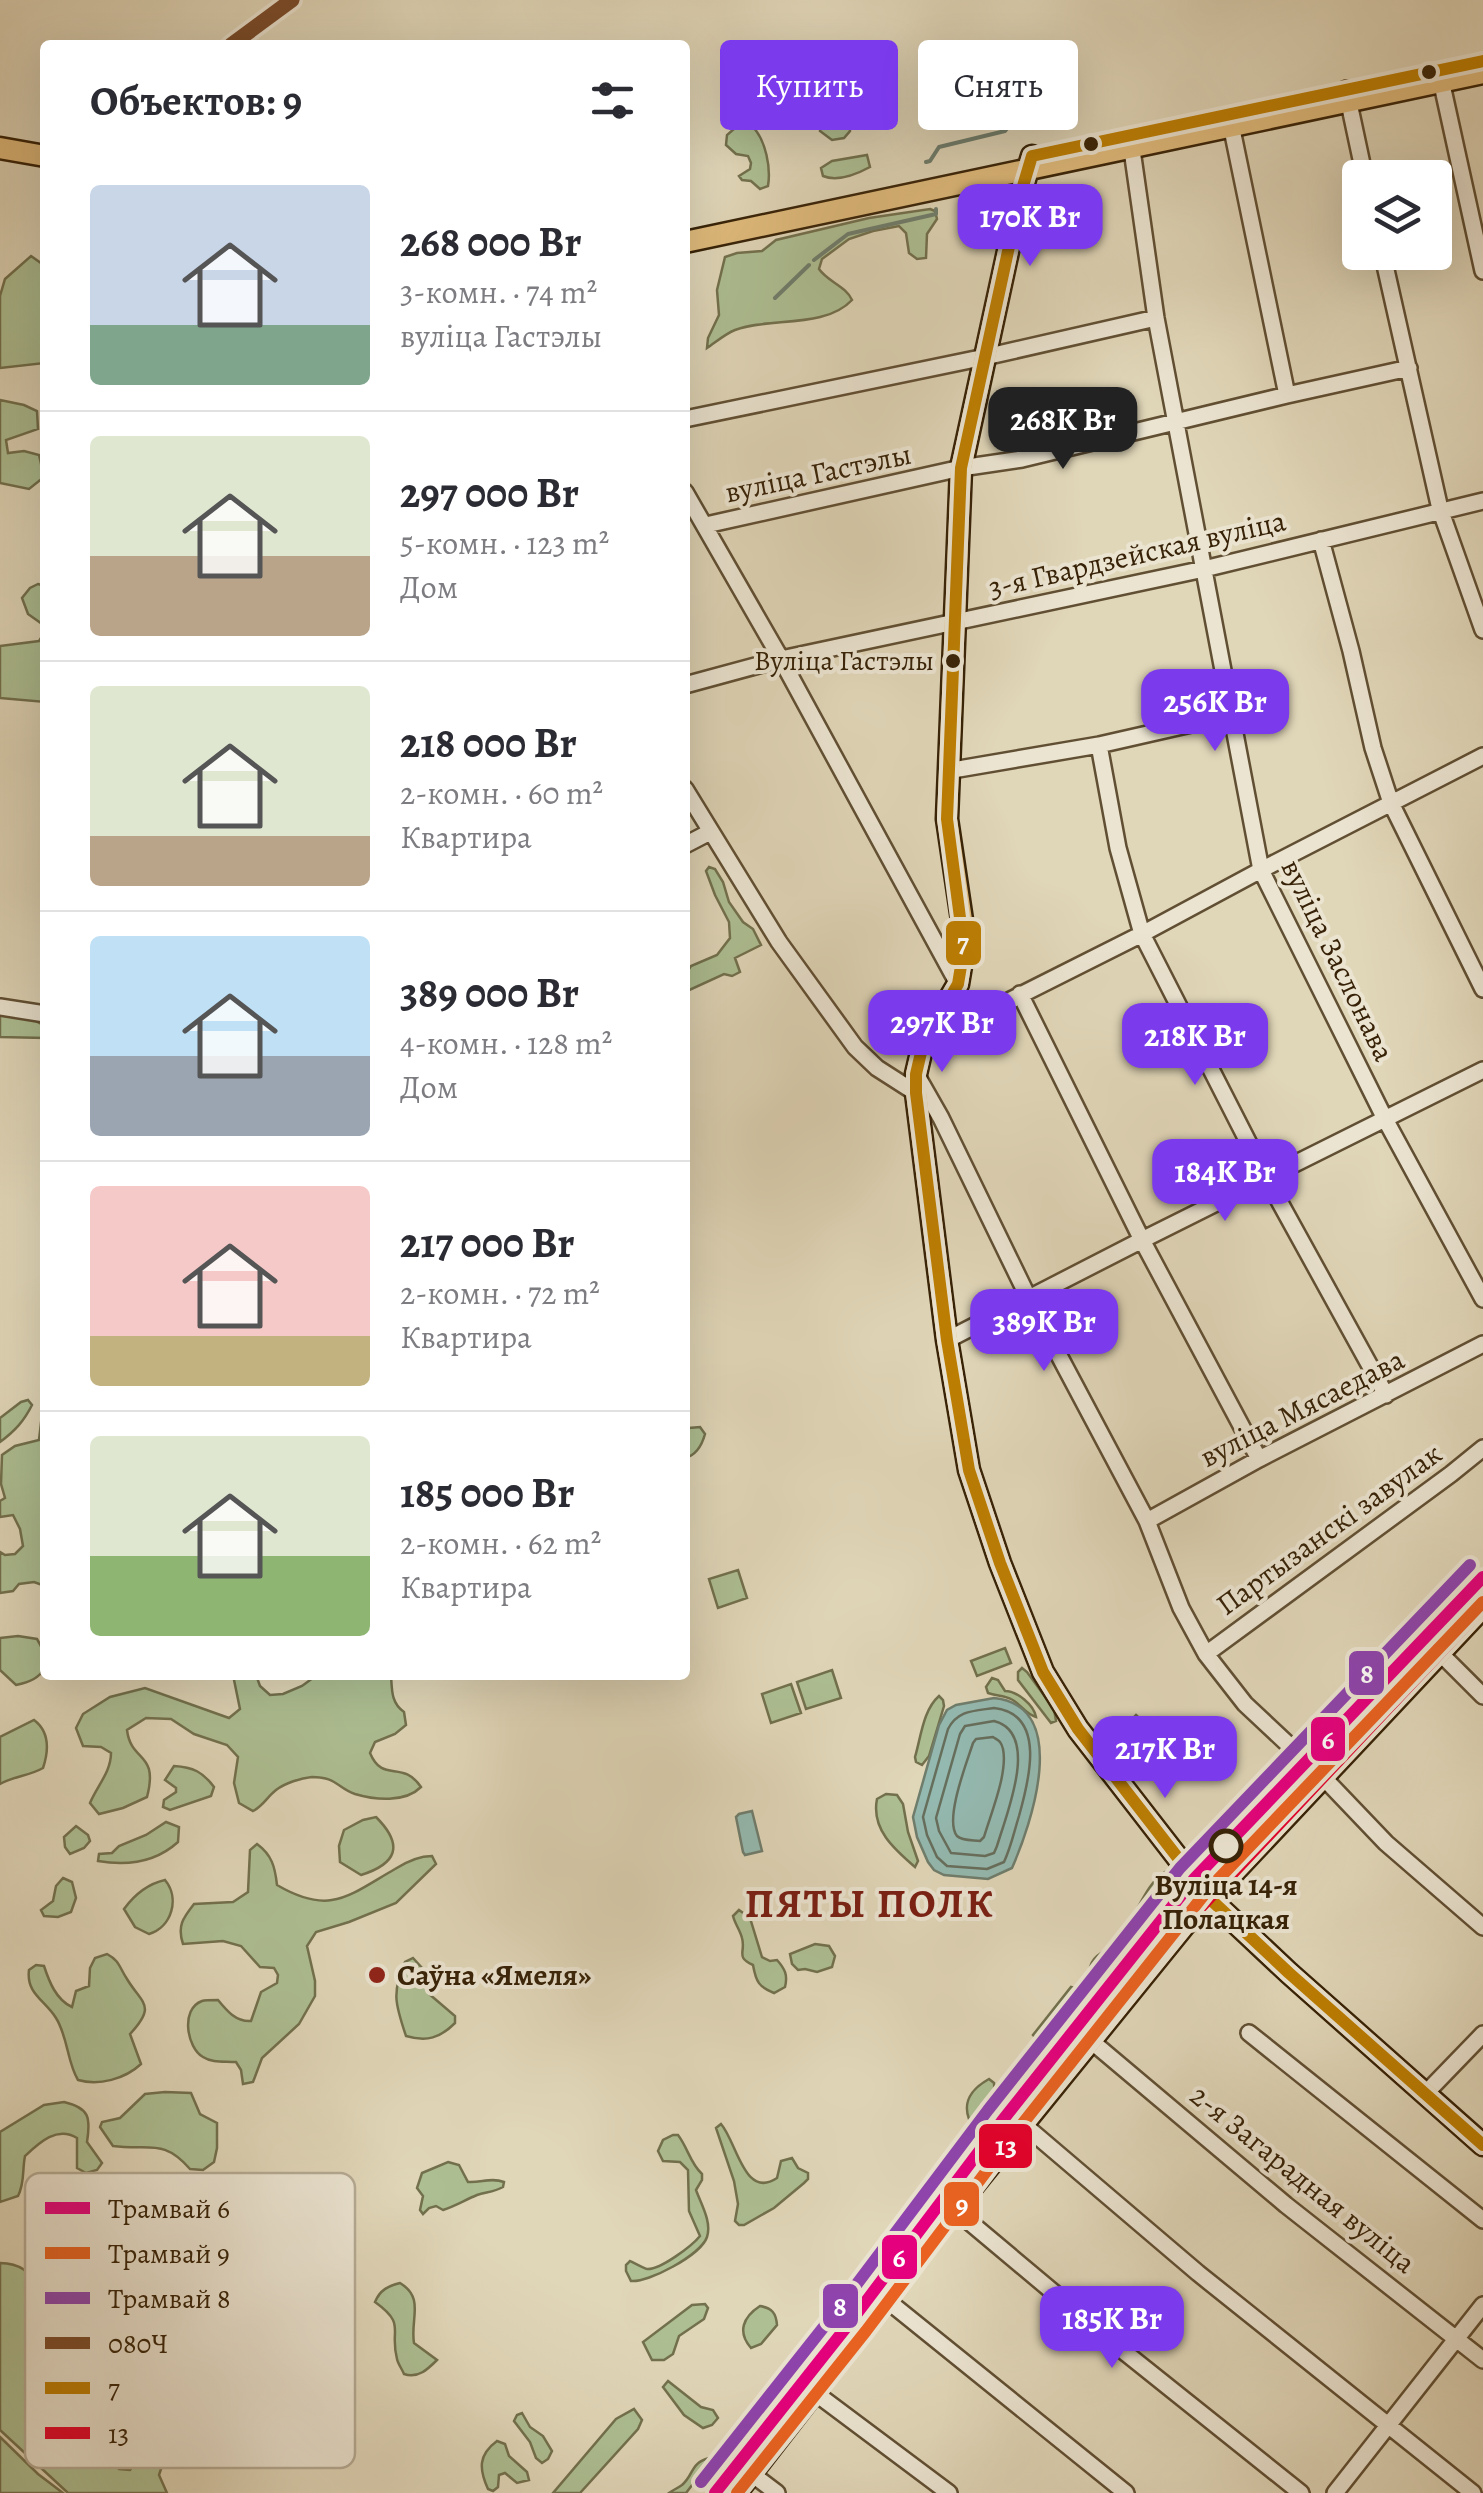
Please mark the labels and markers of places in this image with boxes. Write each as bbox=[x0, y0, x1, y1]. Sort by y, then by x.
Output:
unlabelled marker bbox=[1419, 62, 1439, 82]
unlabelled marker bbox=[1081, 134, 1101, 154]
pin: 170K Br bbox=[938, 184, 1122, 269]
pin: 268K Br bbox=[971, 387, 1155, 472]
place label: Вуліца Гастэлы bbox=[754, 642, 934, 680]
marker: Вуліца Гастэлы bbox=[943, 651, 963, 671]
pin: 256K Br bbox=[1123, 669, 1307, 754]
pin: 297K Br bbox=[850, 990, 1034, 1075]
pin: 218K Br bbox=[1103, 1003, 1287, 1088]
pin: 184K Br bbox=[1133, 1139, 1317, 1224]
pin: 389K Br bbox=[952, 1289, 1136, 1374]
pin: 217K Br bbox=[1073, 1716, 1257, 1801]
marker: Вуліца 14-я Полацкая bbox=[1210, 1830, 1242, 1862]
place label: Вуліца 14-я Полацкая bbox=[1154, 1865, 1298, 1939]
place label: Саўна «Ямеля» bbox=[397, 1955, 591, 1995]
marker: Саўна «Ямеля» bbox=[366, 1964, 388, 1986]
pin: 185K Br bbox=[1020, 2286, 1204, 2371]

